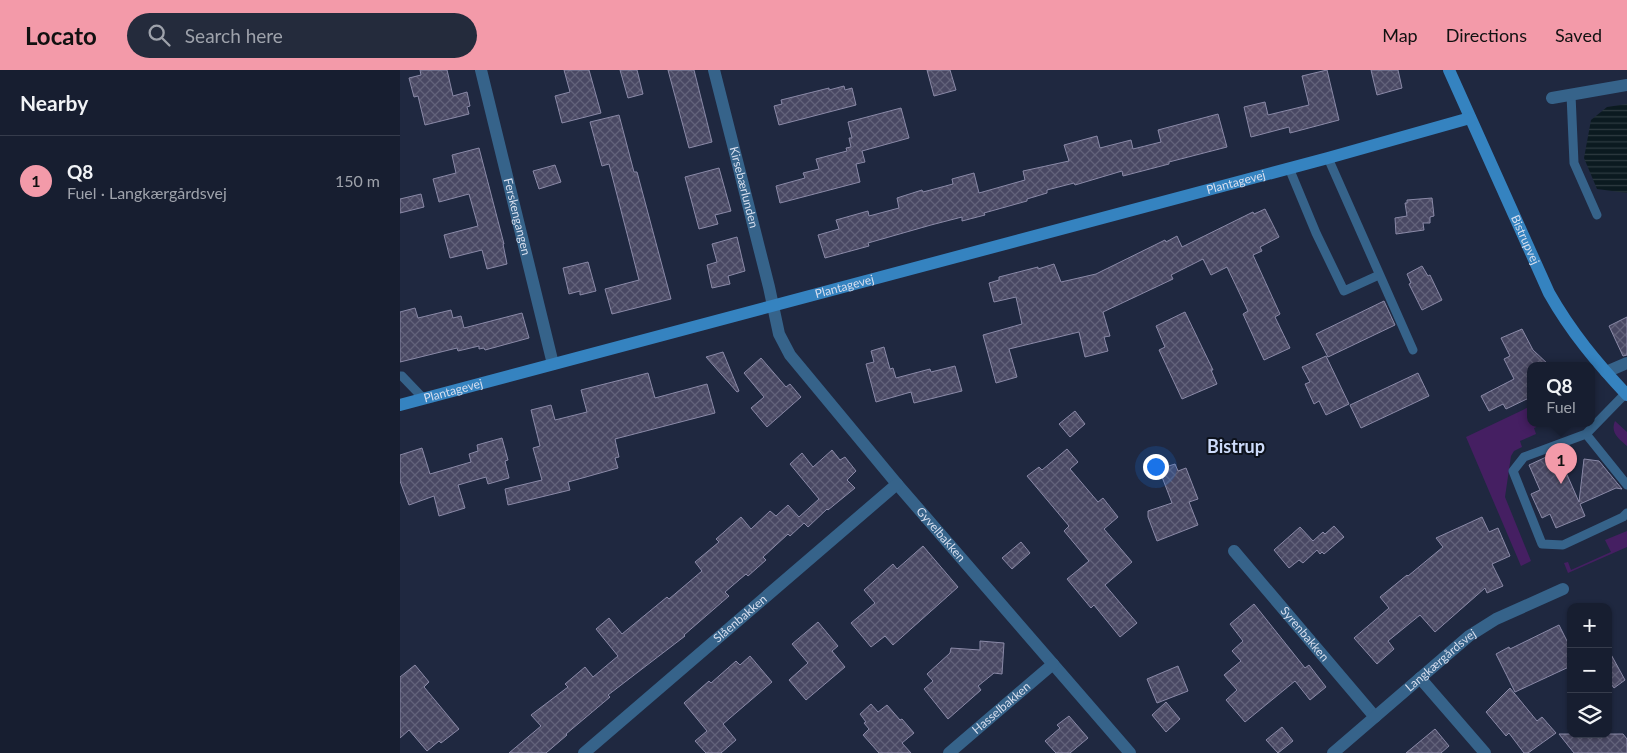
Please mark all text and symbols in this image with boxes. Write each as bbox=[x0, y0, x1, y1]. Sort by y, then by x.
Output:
search box bbox=[127, 13, 477, 58]
text: Locato bbox=[25, 21, 97, 50]
icon: search bbox=[145, 21, 173, 49]
text: Search here bbox=[185, 24, 283, 47]
text: Map bbox=[1382, 24, 1418, 46]
text: Directions bbox=[1446, 24, 1527, 46]
text: Saved bbox=[1555, 24, 1602, 46]
text: Nearby bbox=[20, 90, 88, 115]
street label: Kirsebærlunden bbox=[727, 145, 762, 230]
text: Q8 bbox=[67, 160, 93, 183]
street label: Plantagevej bbox=[1205, 167, 1267, 197]
text: 1 bbox=[31, 171, 41, 190]
text: 150 m bbox=[335, 171, 380, 190]
street label: Ferskengangen bbox=[501, 176, 534, 257]
text: Fuel · Langkærgårdsvej bbox=[67, 183, 227, 202]
street label: Bistrupvej bbox=[1508, 212, 1543, 267]
street label: Plantagevej bbox=[813, 271, 876, 301]
popup bbox=[1527, 362, 1595, 427]
text: Q8 bbox=[1546, 374, 1573, 397]
street label: Plantagevej bbox=[422, 375, 484, 405]
text: Fuel bbox=[1546, 397, 1576, 416]
district label: Bistrup bbox=[1207, 435, 1265, 457]
pin: 1 bbox=[1545, 443, 1577, 484]
your location bbox=[1143, 454, 1169, 480]
street label: Gyvelbakken bbox=[913, 504, 969, 565]
street label: Slåenbakken bbox=[710, 591, 770, 646]
street label: Syrenbakken bbox=[1277, 603, 1332, 664]
map controls bbox=[1567, 603, 1612, 738]
button: + bbox=[1567, 603, 1612, 648]
street label: Langkærgårdsvej bbox=[1402, 626, 1479, 695]
button: − bbox=[1567, 648, 1612, 693]
street label: Hasselbakken bbox=[969, 679, 1033, 737]
button: layers bbox=[1567, 693, 1612, 738]

